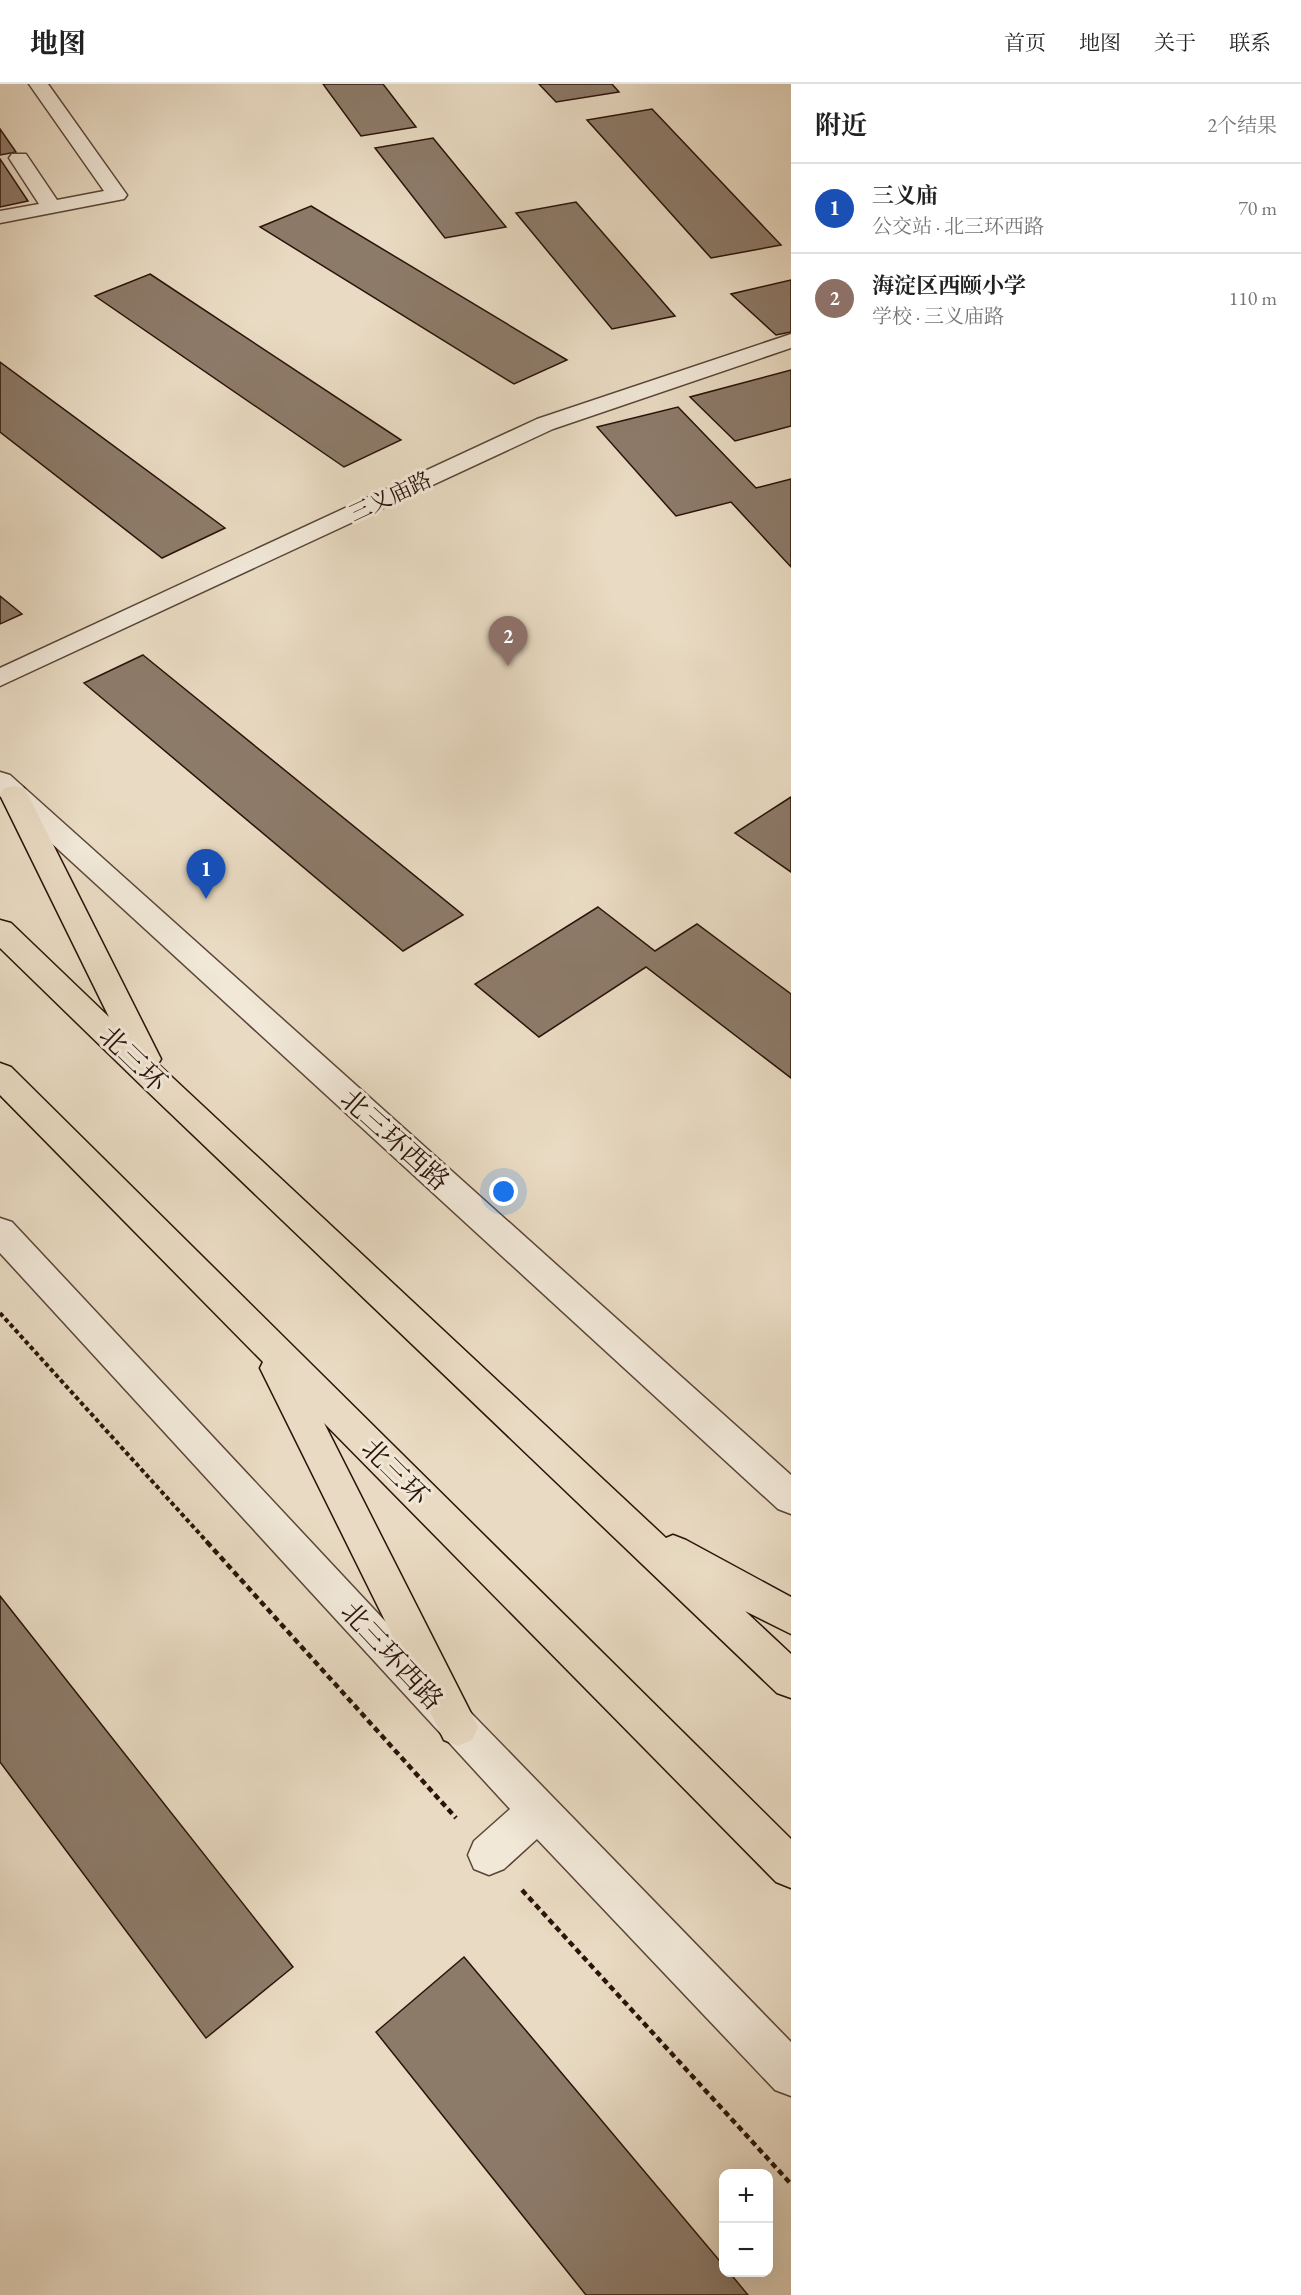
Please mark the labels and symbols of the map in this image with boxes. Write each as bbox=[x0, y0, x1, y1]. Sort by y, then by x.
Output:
street label: 三义庙路 bbox=[344, 465, 436, 528]
pin: 2 bbox=[488, 616, 528, 666]
pin: 1 bbox=[186, 850, 226, 899]
street label: 北三环 bbox=[92, 1018, 175, 1099]
street label: 北三环西路 bbox=[333, 1081, 457, 1198]
your location bbox=[489, 1177, 518, 1206]
street label: 北三环 bbox=[354, 1431, 436, 1513]
street label: 北三环西路 bbox=[334, 1594, 451, 1717]

